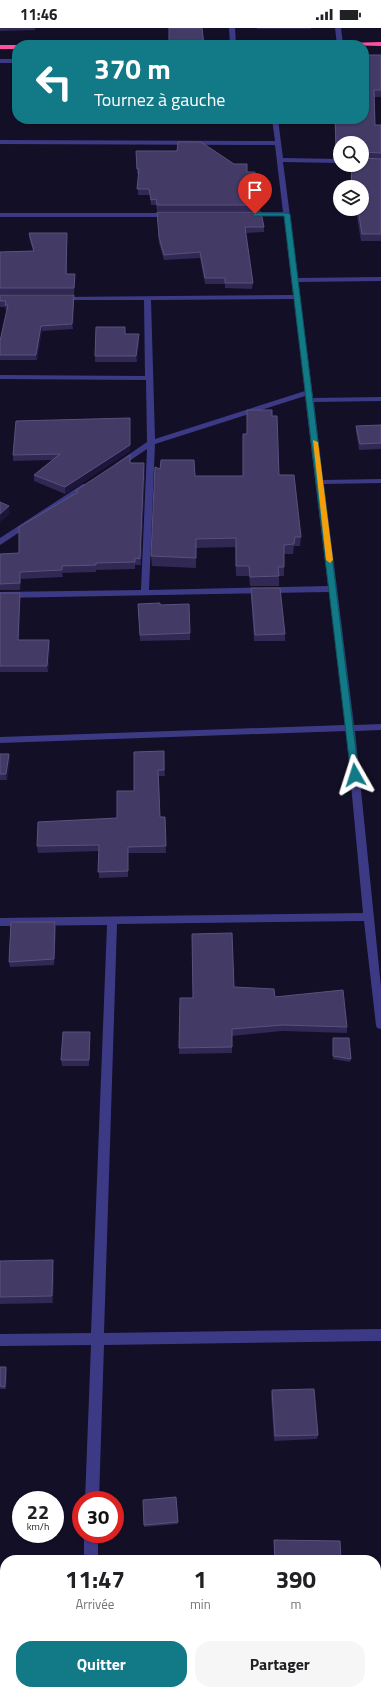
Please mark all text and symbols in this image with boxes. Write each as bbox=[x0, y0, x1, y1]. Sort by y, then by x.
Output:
text: 11:46 bbox=[20, 3, 57, 26]
text: 370 m bbox=[94, 47, 171, 90]
icon: left bbox=[28, 56, 80, 108]
text: Tournez à gauche bbox=[94, 86, 225, 113]
map controls bbox=[333, 136, 369, 216]
button: search bbox=[333, 136, 369, 172]
pin bbox=[238, 173, 272, 214]
icon: arrive bbox=[244, 179, 266, 201]
button: layers bbox=[333, 180, 369, 216]
position arrow bbox=[334, 754, 376, 796]
speed limit sign: 30 bbox=[72, 1491, 124, 1543]
text: 22 bbox=[27, 1496, 49, 1527]
text: km/h bbox=[27, 1519, 49, 1534]
text: 11:47 bbox=[65, 1561, 125, 1597]
text: 1 bbox=[194, 1561, 207, 1597]
text: 390 bbox=[276, 1561, 316, 1597]
text: Arrivée bbox=[76, 1594, 114, 1614]
text: min bbox=[190, 1594, 211, 1614]
text: m bbox=[290, 1594, 301, 1614]
button: Quitter bbox=[16, 1641, 187, 1687]
button: Partager bbox=[195, 1641, 365, 1687]

